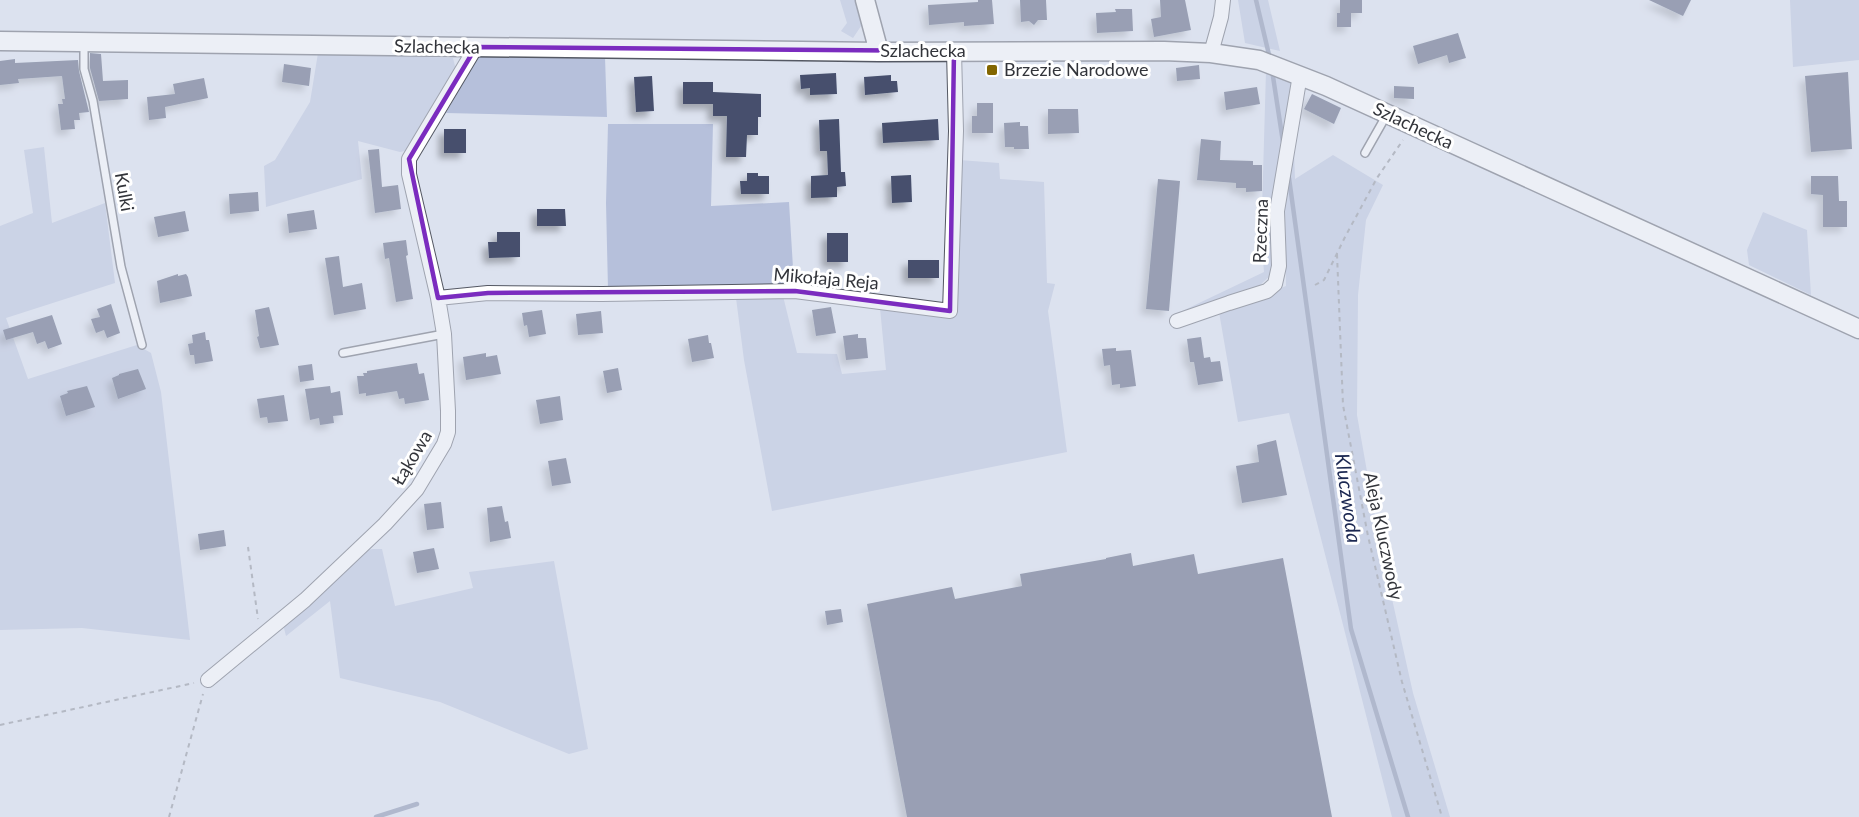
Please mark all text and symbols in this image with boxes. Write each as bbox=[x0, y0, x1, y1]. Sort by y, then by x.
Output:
street label: Szlachecka bbox=[394, 34, 480, 58]
street label: Szlachecka bbox=[880, 39, 966, 61]
place label: Brzezie Narodowe bbox=[1004, 58, 1149, 80]
marker: Brzezie Narodowe bbox=[985, 63, 999, 77]
street label: Szlachecka bbox=[1370, 97, 1457, 153]
street label: Kulki bbox=[111, 171, 139, 213]
street label: Rzeczna bbox=[1248, 198, 1272, 264]
street label: Mikołaja Reja bbox=[773, 262, 880, 294]
street label: Łąkowa bbox=[386, 426, 436, 489]
water label: Kluczwoda bbox=[1331, 451, 1367, 544]
street label: Aleja Kluczwody bbox=[1360, 470, 1408, 603]

